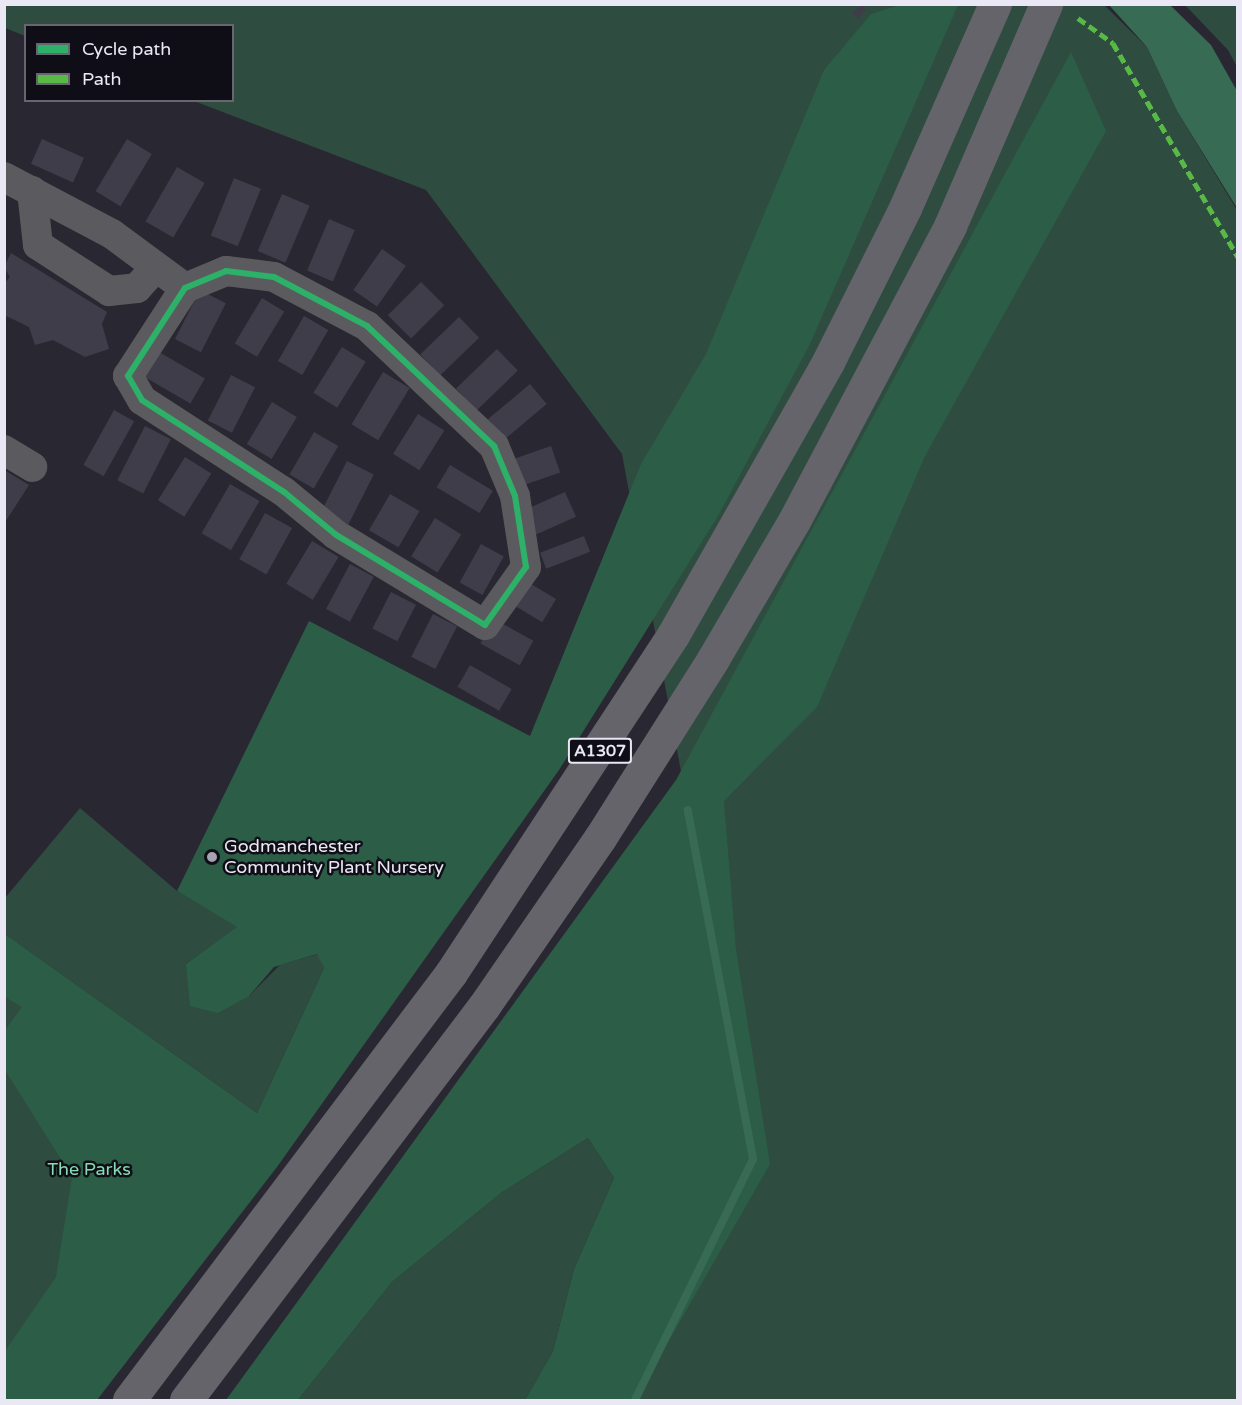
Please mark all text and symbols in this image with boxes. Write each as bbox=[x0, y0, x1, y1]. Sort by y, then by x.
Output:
legend bbox=[24, 24, 234, 102]
text: Cycle path bbox=[82, 38, 171, 60]
text: Path bbox=[82, 68, 121, 90]
road number: A1307 bbox=[567, 738, 633, 764]
place label: Godmanchester Community Plant Nursery bbox=[224, 836, 444, 878]
marker: Godmanchester Community Plant Nursery bbox=[205, 850, 219, 864]
park label: The Parks bbox=[47, 1158, 131, 1180]

